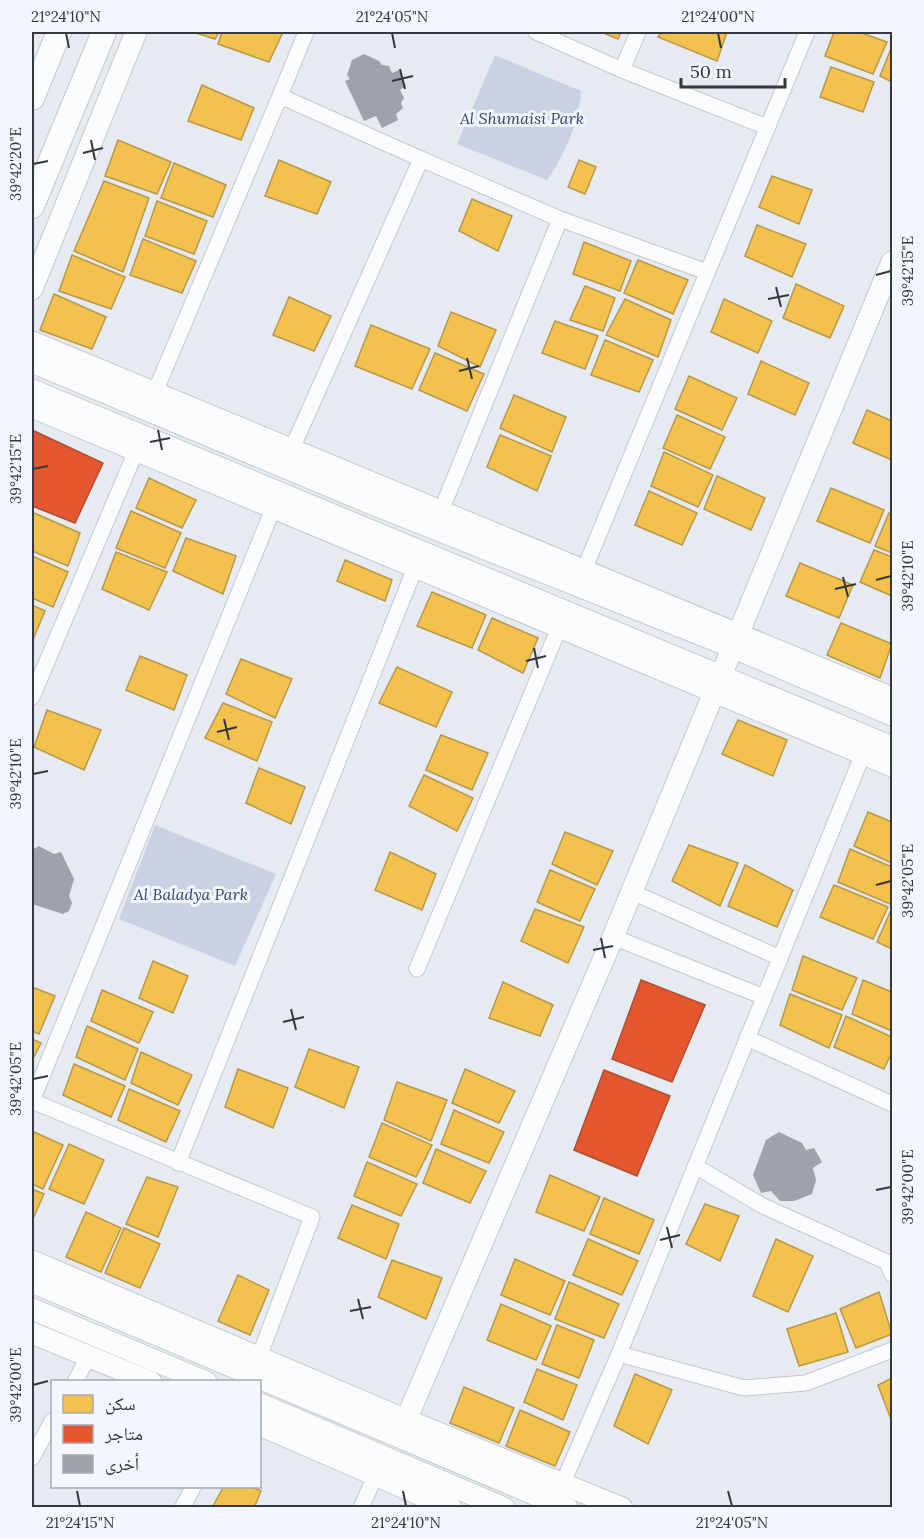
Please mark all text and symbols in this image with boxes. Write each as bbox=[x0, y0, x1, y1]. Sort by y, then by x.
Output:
text: 21°24'10"N bbox=[31, 7, 101, 26]
text: 21°24'05"N bbox=[356, 7, 428, 26]
text: 21°24'00"N bbox=[681, 7, 755, 26]
scale bar bbox=[681, 51, 784, 89]
text: 50 m bbox=[690, 60, 732, 83]
park label: Al Shumaisi Park bbox=[459, 108, 584, 128]
text: 39°42'20"E bbox=[6, 127, 25, 201]
text: 39°42'15"E bbox=[898, 236, 917, 306]
text: 39°42'15"E bbox=[6, 434, 25, 504]
text: 39°42'10"E bbox=[898, 540, 917, 612]
text: 39°42'10"E bbox=[6, 738, 25, 810]
text: 39°42'05"E bbox=[898, 844, 917, 918]
park label: Al Baladya Park bbox=[133, 884, 248, 904]
text: 39°42'05"E bbox=[6, 1042, 25, 1116]
text: 39°42'00"E bbox=[898, 1149, 917, 1225]
text: 39°42'00"E bbox=[6, 1347, 25, 1423]
legend bbox=[51, 1380, 261, 1488]
text: سكن bbox=[105, 1392, 136, 1415]
text: متاجر bbox=[104, 1422, 143, 1445]
text: أخرى bbox=[105, 1452, 139, 1475]
text: 21°24'15"N bbox=[46, 1513, 114, 1532]
text: 21°24'10"N bbox=[371, 1513, 441, 1532]
text: 21°24'05"N bbox=[696, 1513, 768, 1532]

